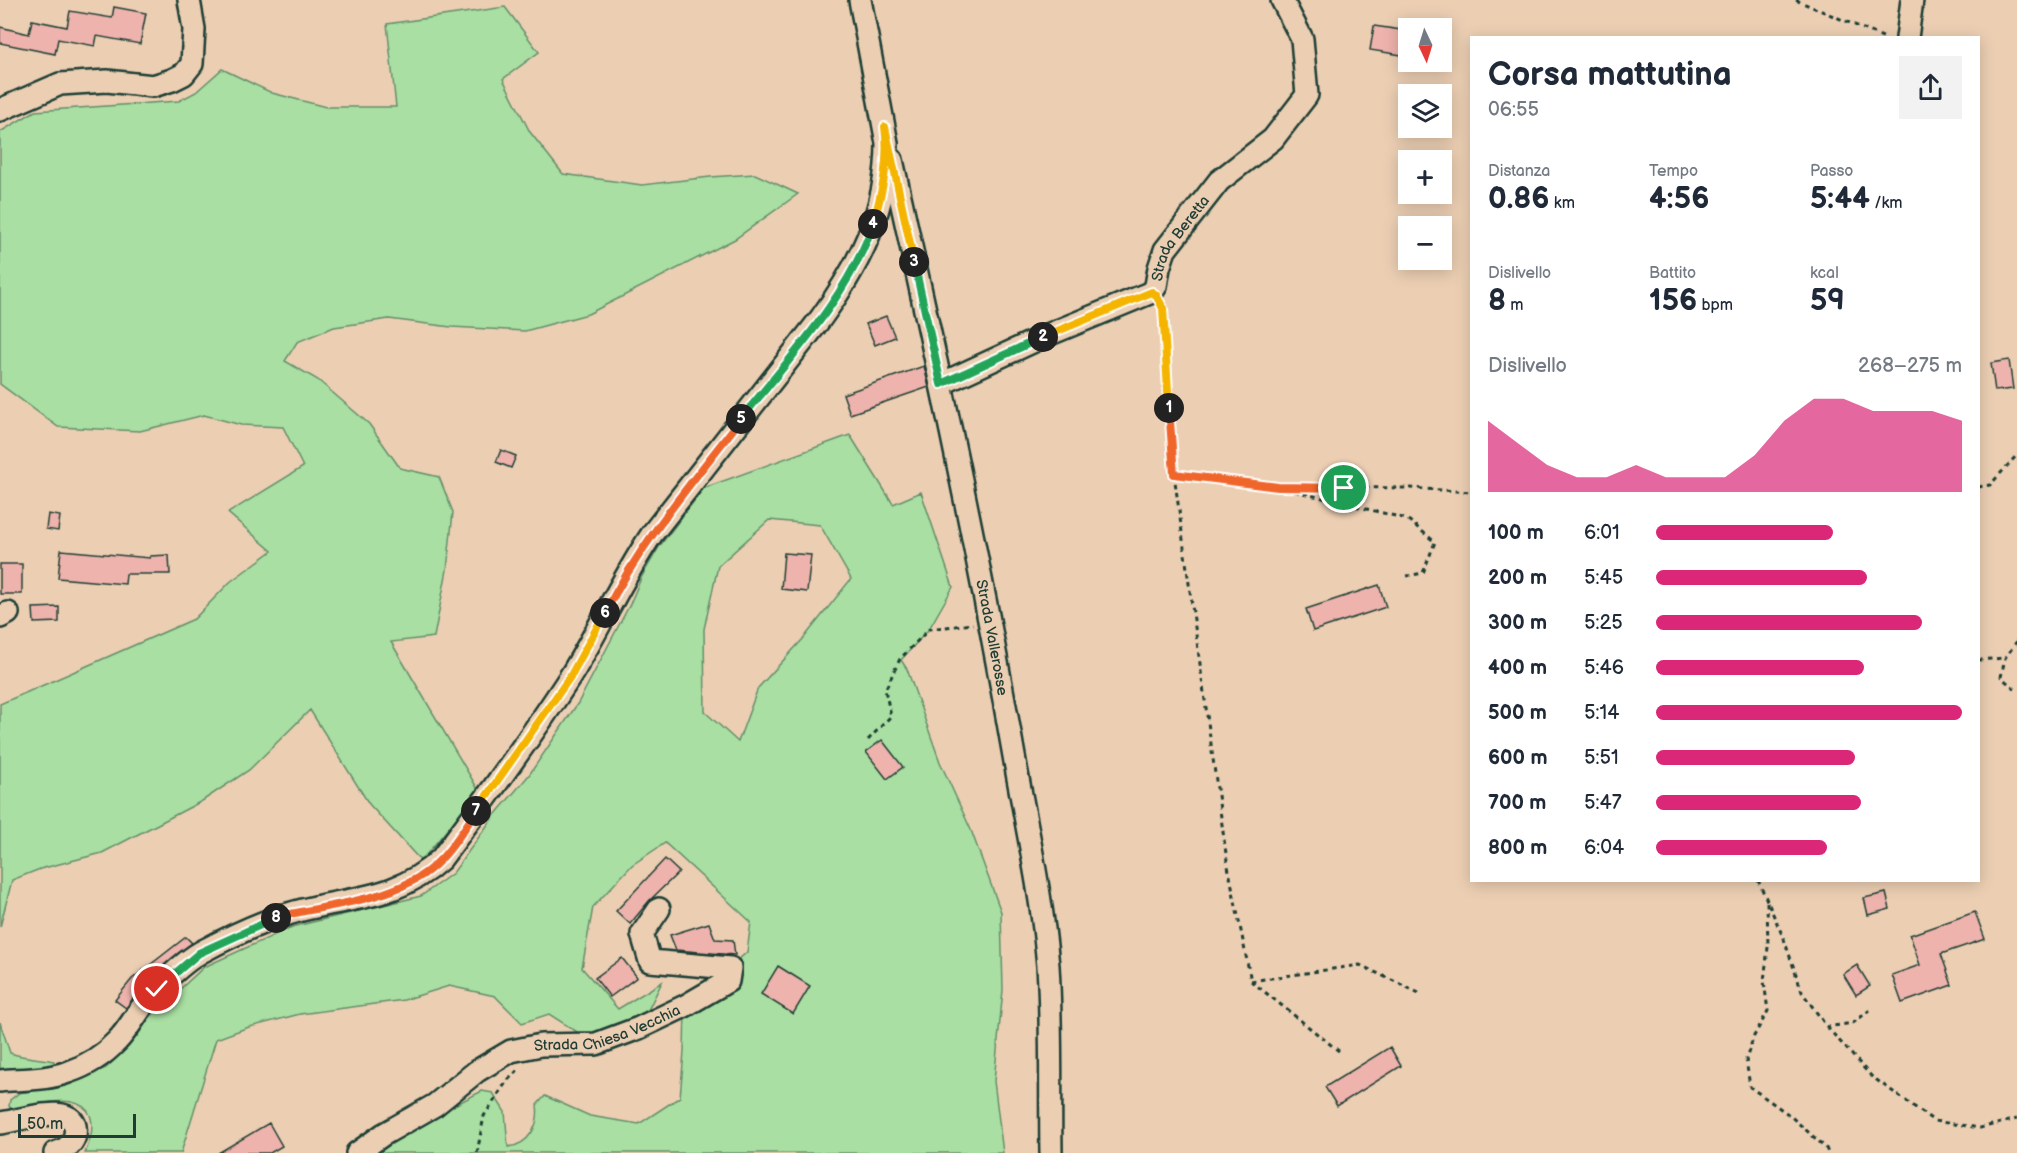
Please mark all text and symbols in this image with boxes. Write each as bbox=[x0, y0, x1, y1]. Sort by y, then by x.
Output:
north arrow bbox=[1398, 18, 1452, 72]
map controls bbox=[1398, 18, 1452, 270]
text: Corsa mattutina bbox=[1488, 55, 1732, 95]
button: share bbox=[1899, 56, 1962, 119]
button: layers bbox=[1398, 84, 1452, 138]
text: 06:55 bbox=[1488, 98, 1539, 122]
button: + bbox=[1398, 150, 1452, 204]
text: Distanza bbox=[1488, 162, 1550, 181]
text: Tempo bbox=[1649, 162, 1698, 181]
text: Passo bbox=[1810, 162, 1853, 181]
text: 0.86 bbox=[1488, 181, 1550, 217]
text: 4:56 bbox=[1649, 181, 1709, 217]
text: 5:44 bbox=[1810, 181, 1870, 217]
street label: Strada Beretta bbox=[1147, 192, 1214, 283]
text: km bbox=[1550, 194, 1575, 213]
text: /km bbox=[1870, 194, 1902, 213]
pin: 4 bbox=[858, 209, 888, 239]
text: 4 bbox=[868, 214, 878, 233]
button: − bbox=[1398, 216, 1452, 270]
pin: 3 bbox=[899, 247, 929, 277]
text: 3 bbox=[909, 252, 919, 271]
text: Dislivello bbox=[1488, 264, 1551, 283]
text: Battito bbox=[1649, 264, 1696, 283]
text: kcal bbox=[1810, 264, 1839, 283]
text: 8 bbox=[1488, 283, 1506, 319]
text: 156 bbox=[1649, 283, 1697, 319]
text: 59 bbox=[1810, 283, 1845, 319]
text: m bbox=[1506, 296, 1524, 315]
text: bpm bbox=[1697, 296, 1733, 315]
pin: 2 bbox=[1028, 322, 1058, 352]
text: 2 bbox=[1038, 327, 1048, 346]
text: Dislivello bbox=[1488, 354, 1567, 378]
text: 268–275 m bbox=[1858, 354, 1962, 378]
pin: 1 bbox=[1154, 393, 1184, 423]
text: 1 bbox=[1166, 398, 1172, 417]
pin: 5 bbox=[726, 404, 756, 434]
text: 5 bbox=[736, 409, 746, 428]
pin bbox=[1318, 462, 1369, 513]
icon: arrive bbox=[1327, 471, 1360, 504]
text: 100 m bbox=[1488, 521, 1544, 545]
text: 6:01 bbox=[1584, 521, 1620, 545]
text: 200 m bbox=[1488, 566, 1547, 590]
text: 5:45 bbox=[1584, 566, 1623, 590]
street label: Strada Vallerosse bbox=[972, 578, 1012, 697]
pin: 6 bbox=[590, 598, 620, 628]
text: 6 bbox=[600, 603, 610, 622]
text: 300 m bbox=[1488, 611, 1547, 635]
text: 5:25 bbox=[1584, 611, 1623, 635]
text: 400 m bbox=[1488, 656, 1547, 680]
text: 5:46 bbox=[1584, 656, 1624, 680]
text: 500 m bbox=[1488, 701, 1547, 725]
text: 5:14 bbox=[1584, 701, 1619, 725]
text: 600 m bbox=[1488, 746, 1548, 770]
text: 5:51 bbox=[1584, 746, 1619, 770]
text: 700 m bbox=[1488, 791, 1546, 815]
text: 5:47 bbox=[1584, 791, 1622, 815]
pin: 7 bbox=[461, 796, 491, 826]
text: 7 bbox=[472, 801, 480, 820]
text: 800 m bbox=[1488, 836, 1547, 860]
text: 6:04 bbox=[1584, 836, 1624, 860]
pin: 8 bbox=[261, 903, 291, 933]
text: 8 bbox=[271, 908, 281, 927]
pin bbox=[131, 963, 182, 1014]
icon: check bbox=[140, 972, 173, 1005]
street label: Strada Chiesa Vecchia bbox=[532, 1000, 683, 1056]
scale bar bbox=[18, 1111, 136, 1138]
text: 50 m bbox=[27, 1115, 63, 1134]

